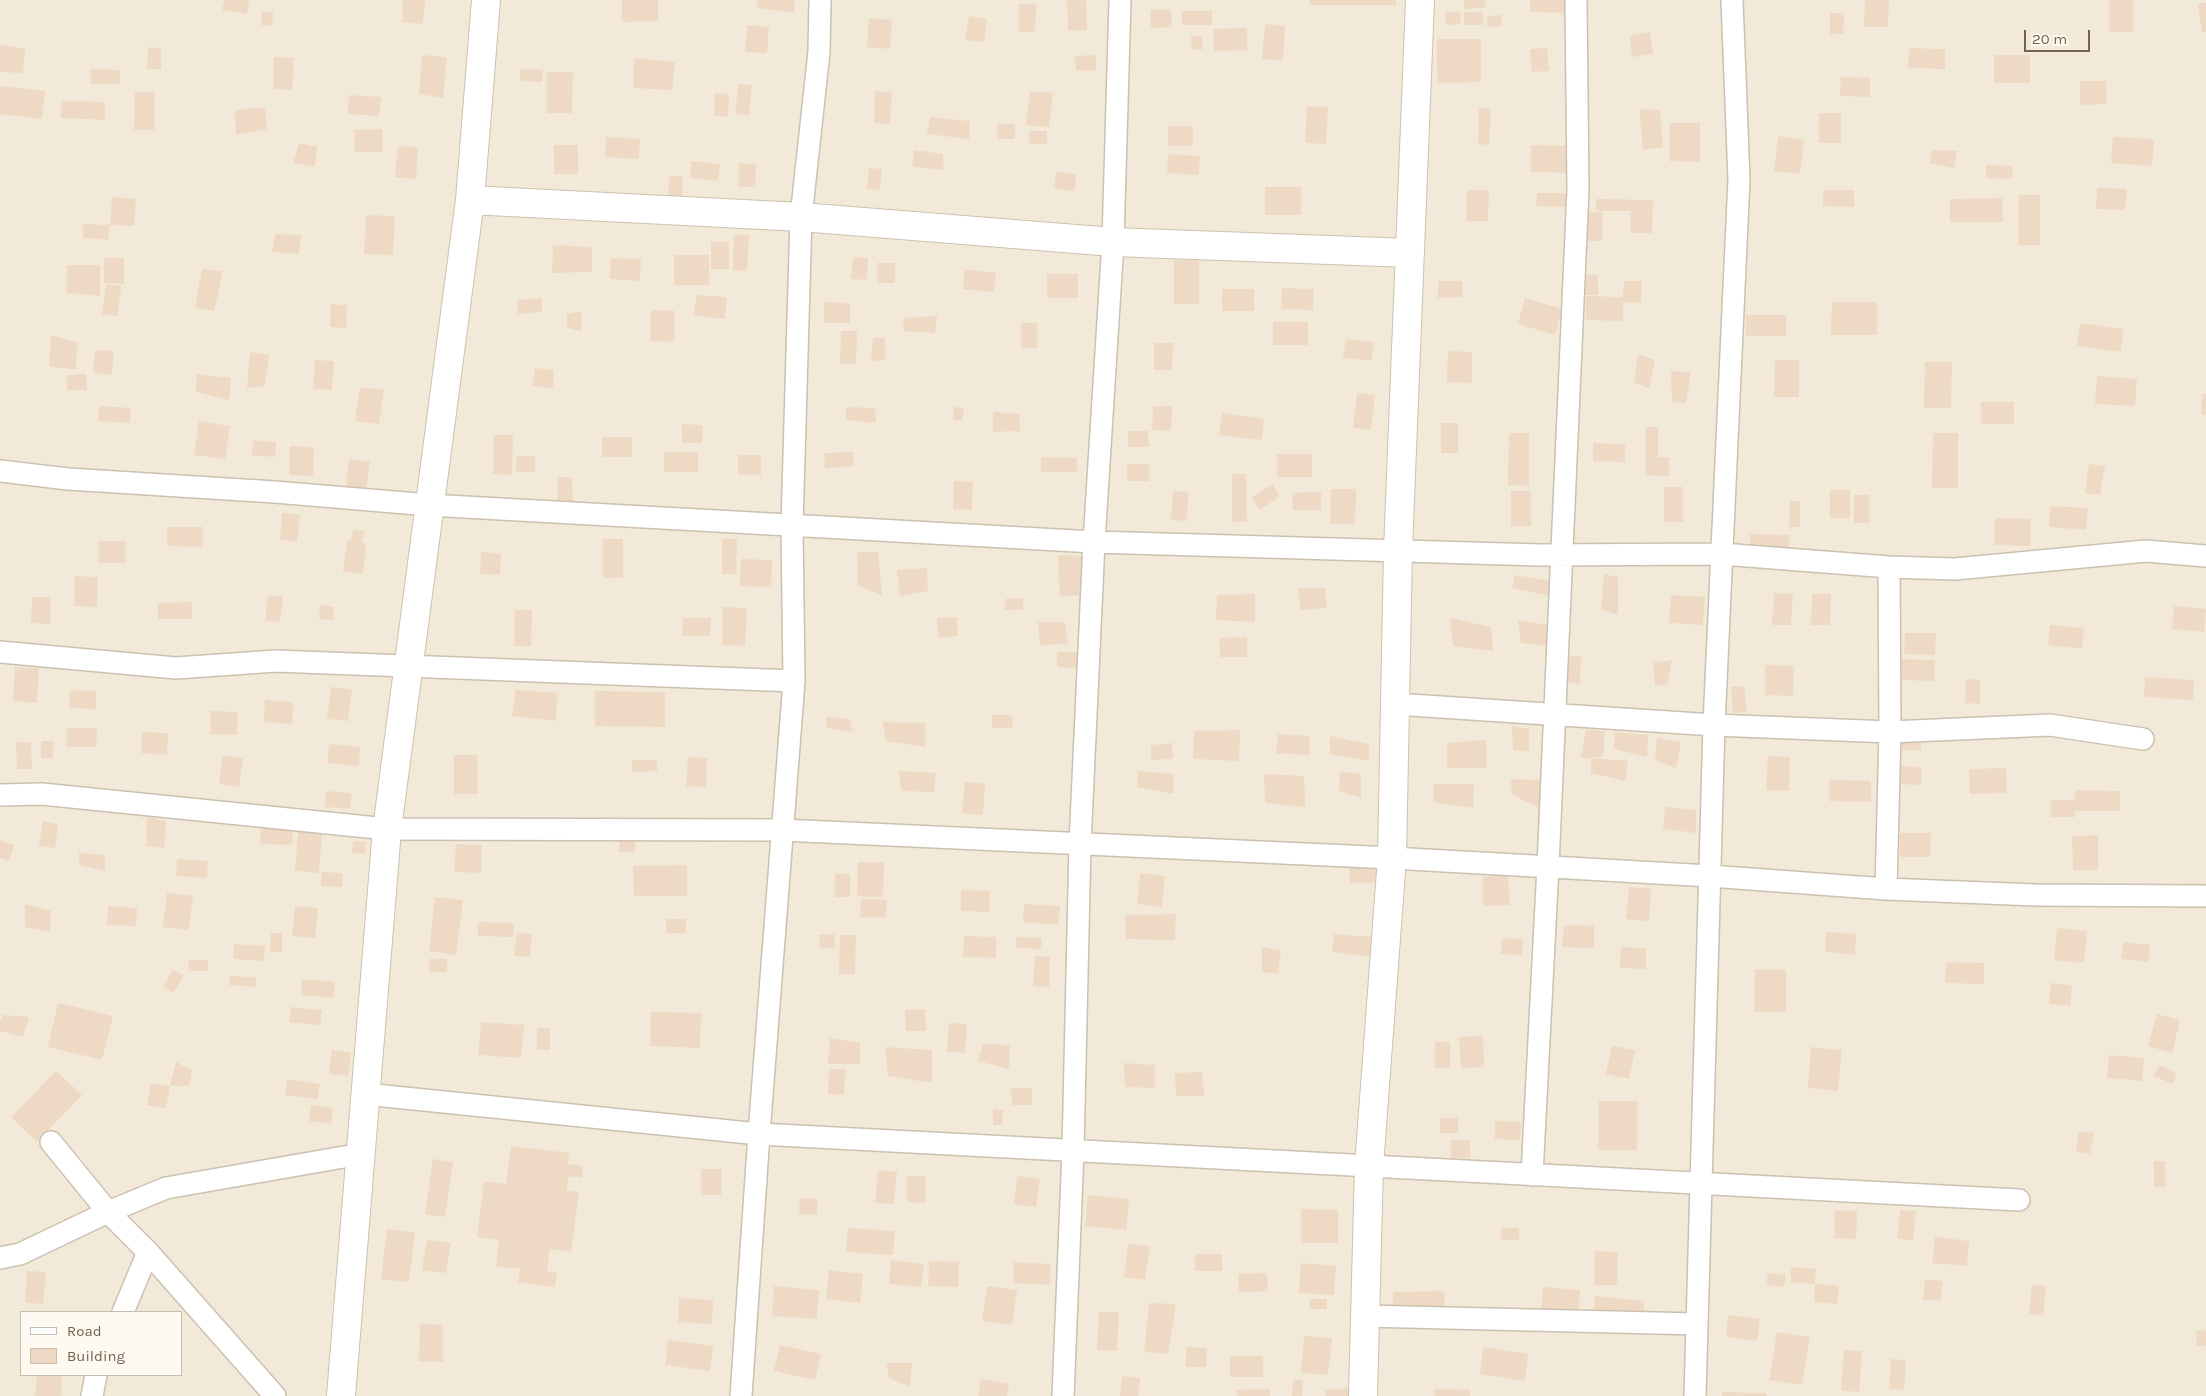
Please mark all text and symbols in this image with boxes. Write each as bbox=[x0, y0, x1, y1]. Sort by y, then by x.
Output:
scale bar bbox=[2026, 20, 2092, 52]
text: 20 m bbox=[2032, 30, 2067, 48]
legend bbox=[20, 1311, 182, 1376]
text: Road bbox=[67, 1322, 102, 1340]
text: Building bbox=[67, 1347, 125, 1365]

